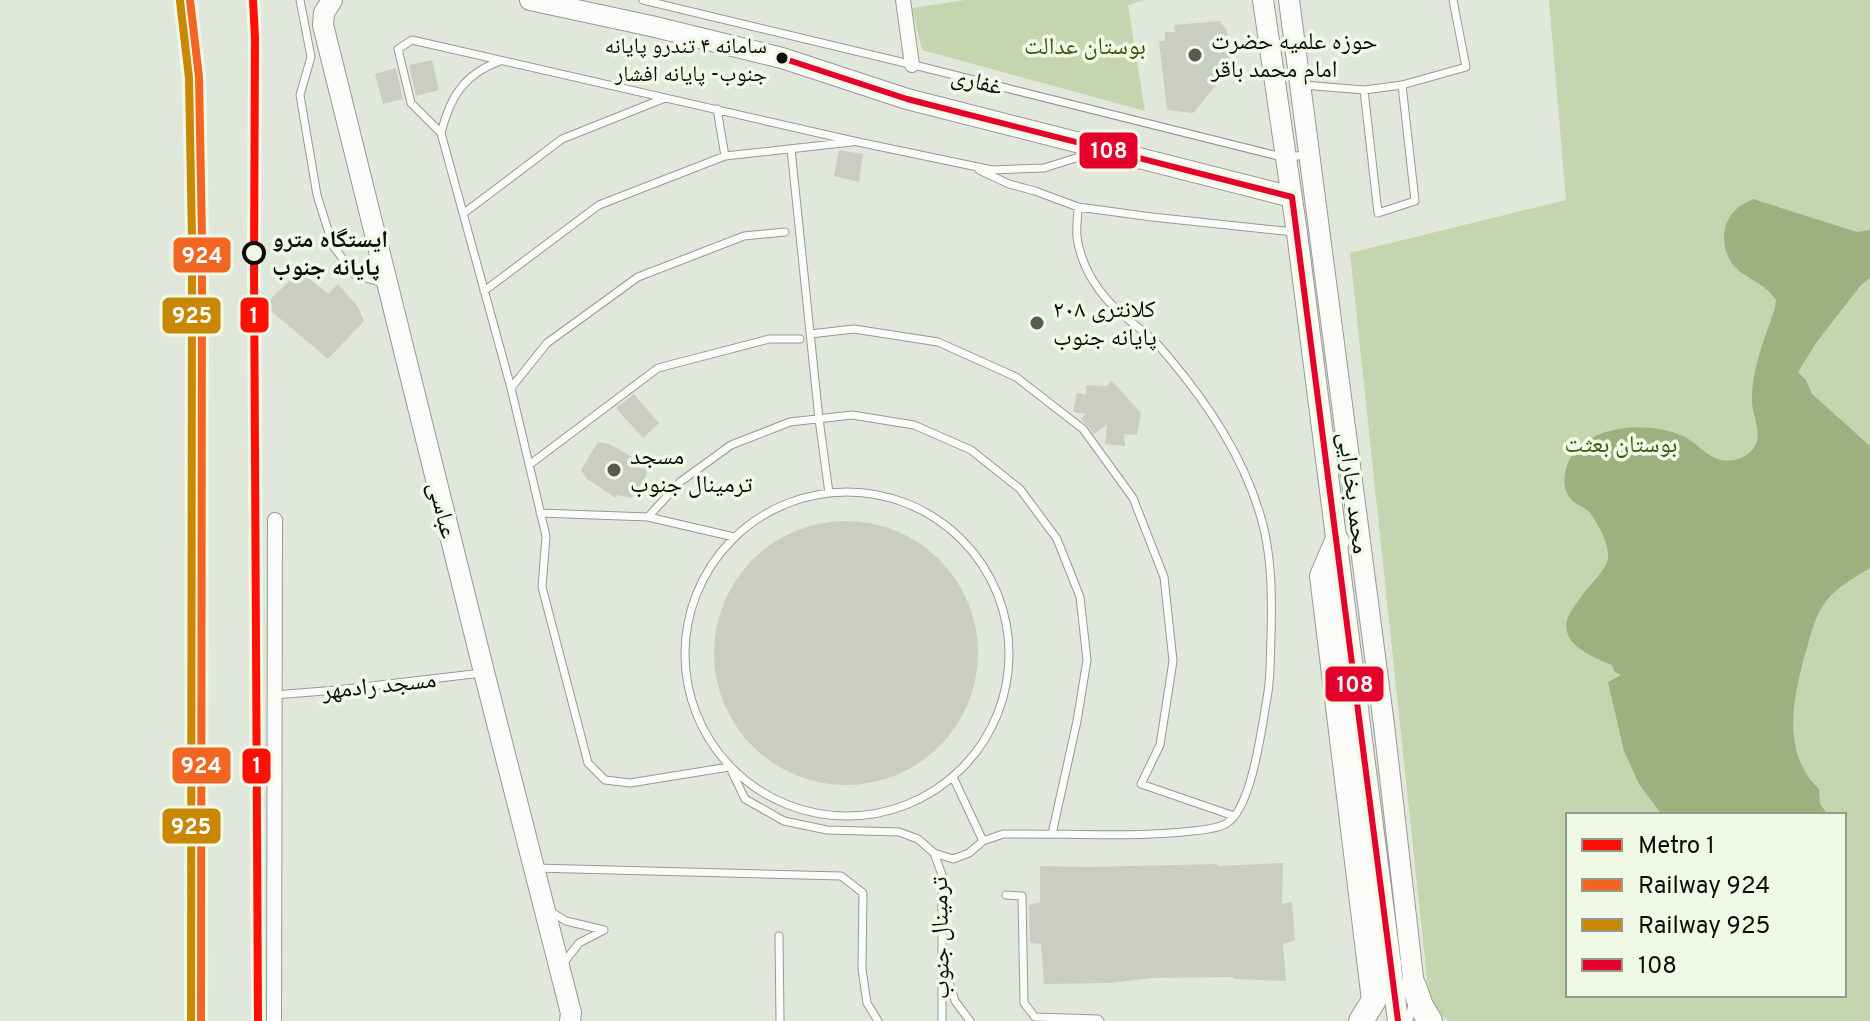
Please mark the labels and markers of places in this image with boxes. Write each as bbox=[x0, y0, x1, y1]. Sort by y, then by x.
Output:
place label: حوزه علمیه حضرت امام محمد باقر bbox=[1210, 28, 1377, 86]
place label: سامانه ۴ تندرو پایانه جنوب- پایانه افشار bbox=[605, 34, 767, 89]
marker: حوزه علمیه حضرت امام محمد باقر bbox=[1186, 46, 1204, 64]
marker: سامانه ۴ تندرو پایانه جنوب- پایانه افشار bbox=[774, 50, 790, 66]
place label: ایستگاه مترو پایانه جنوب bbox=[272, 226, 388, 284]
marker: ایستگاه مترو پایانه جنوب bbox=[243, 242, 265, 264]
place label: کلانتری ۲۰۸ پایانه جنوب bbox=[1053, 296, 1157, 354]
marker: کلانتری ۲۰۸ پایانه جنوب bbox=[1028, 314, 1046, 332]
place label: مسجد ترمینال جنوب bbox=[630, 443, 753, 501]
marker: مسجد ترمینال جنوب bbox=[605, 461, 623, 479]

